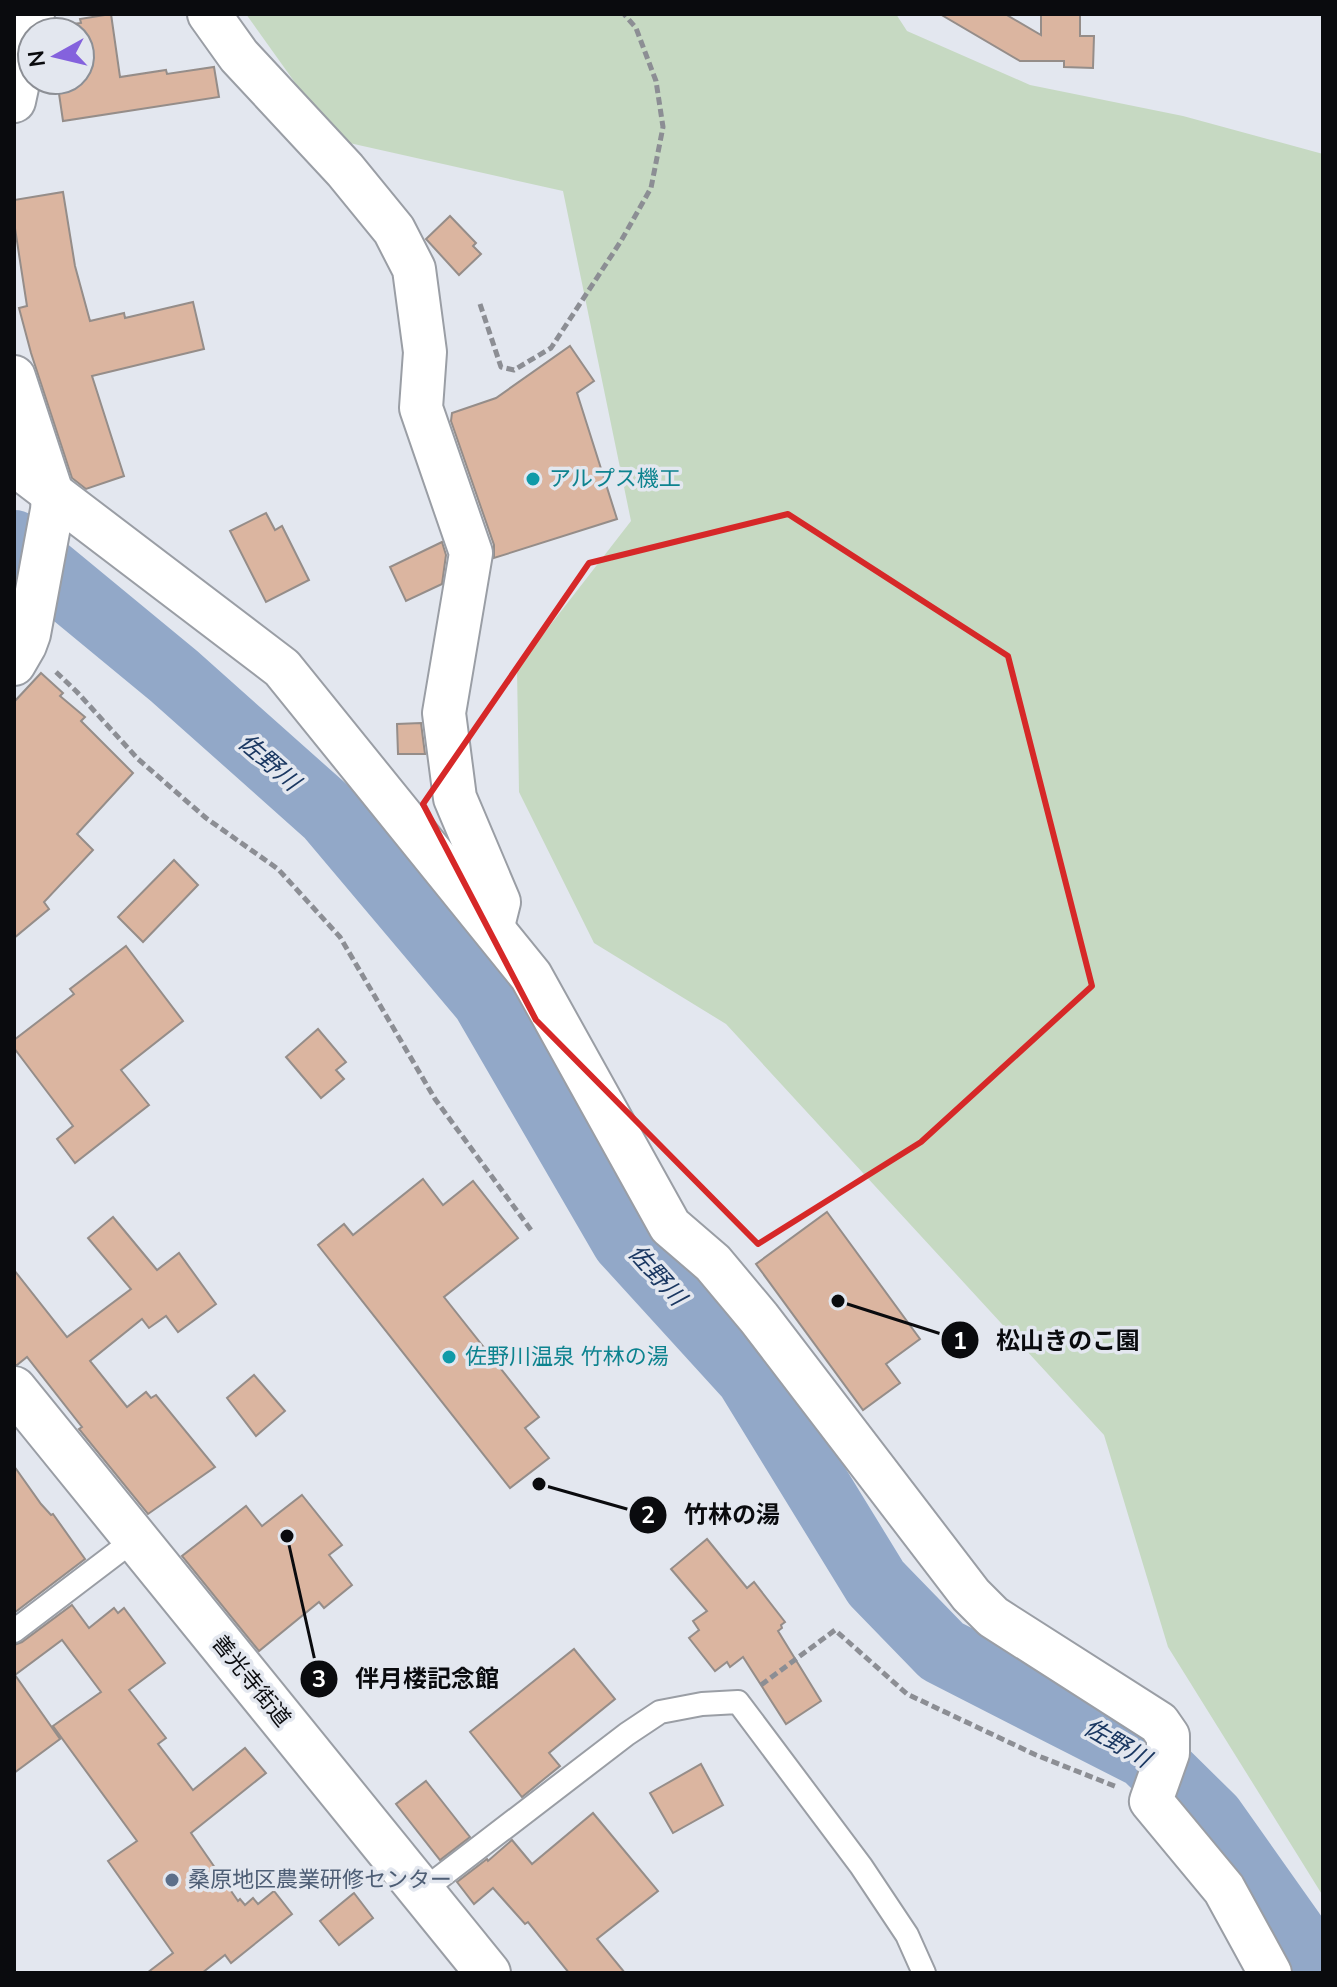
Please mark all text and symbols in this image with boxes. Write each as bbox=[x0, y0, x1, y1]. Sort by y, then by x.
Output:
north arrow bbox=[16, 16, 96, 96]
text: N bbox=[21, 48, 53, 69]
place label: アルプス機工 bbox=[549, 464, 681, 494]
marker: アルプス機工 bbox=[524, 470, 542, 488]
water label: 佐野川 bbox=[231, 726, 309, 800]
water label: 佐野川 bbox=[621, 1238, 695, 1315]
callout: 松山きのこ園 bbox=[940, 1316, 1156, 1364]
text: 1 bbox=[953, 1325, 967, 1357]
text: 松山きのこ園 bbox=[996, 1325, 1140, 1357]
place label: 佐野川温泉 竹林の湯 bbox=[465, 1342, 669, 1372]
marker: 佐野川温泉 竹林の湯 bbox=[440, 1348, 458, 1366]
callout: 竹林の湯 bbox=[628, 1491, 796, 1539]
text: 2 bbox=[641, 1499, 655, 1531]
text: 竹林の湯 bbox=[684, 1499, 780, 1531]
street label: 善光寺街道 bbox=[205, 1629, 297, 1733]
callout: 伴月楼記念館 bbox=[299, 1655, 515, 1703]
text: 3 bbox=[312, 1663, 326, 1695]
text: 伴月楼記念館 bbox=[355, 1663, 499, 1695]
water label: 佐野川 bbox=[1078, 1711, 1159, 1776]
place label: 桑原地区農業研修センター bbox=[188, 1865, 452, 1895]
marker: 桑原地区農業研修センター bbox=[163, 1871, 181, 1889]

